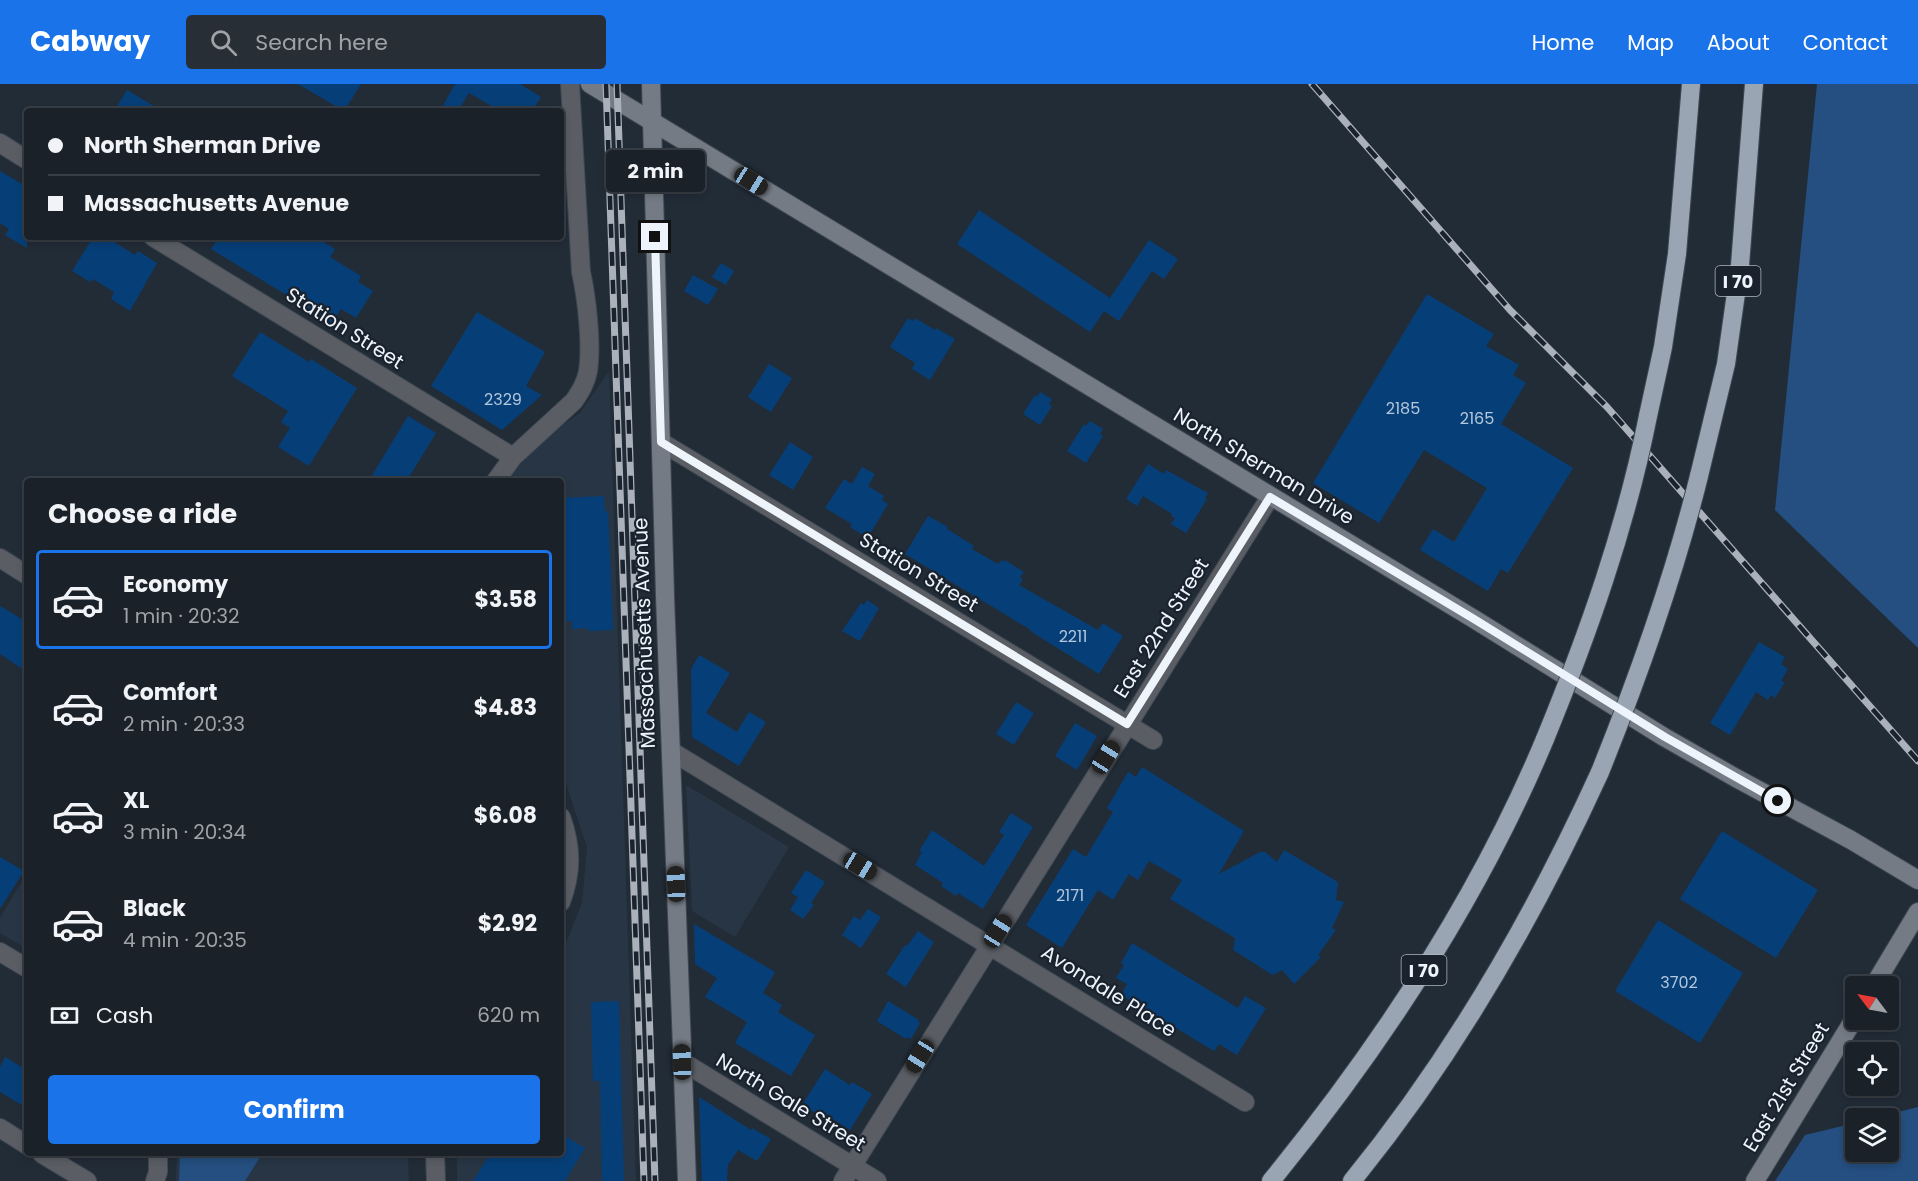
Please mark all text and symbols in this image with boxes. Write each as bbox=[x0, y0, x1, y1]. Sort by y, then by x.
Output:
search box bbox=[186, 15, 606, 69]
text: Cabway bbox=[30, 22, 150, 61]
icon: search bbox=[207, 26, 240, 59]
text: Search here bbox=[255, 27, 388, 58]
text: Home bbox=[1532, 28, 1594, 57]
text: Map bbox=[1627, 28, 1674, 57]
text: About bbox=[1707, 28, 1770, 57]
text: Contact bbox=[1803, 28, 1888, 57]
text: North Sherman Drive bbox=[84, 130, 321, 161]
callout: 2 min bbox=[606, 150, 704, 192]
text: 2 min bbox=[627, 157, 684, 185]
car bbox=[731, 164, 771, 198]
text: Massachusetts Avenue bbox=[84, 188, 349, 219]
route end bbox=[641, 223, 668, 250]
road number: I 70 bbox=[1716, 266, 1760, 296]
street label: Station Street bbox=[281, 281, 409, 375]
house number: 2329 bbox=[484, 388, 522, 411]
house number: 2185 bbox=[1386, 397, 1420, 420]
street label: North Sherman Drive bbox=[1168, 401, 1360, 531]
house number: 2165 bbox=[1460, 407, 1494, 430]
text: Choose a ride bbox=[48, 495, 237, 532]
street label: Massachusetts Avenue bbox=[626, 517, 662, 749]
street label: Station Street bbox=[854, 525, 984, 619]
street label: East 22nd Street bbox=[1107, 553, 1215, 703]
text: Economy bbox=[123, 569, 228, 600]
icon: car bbox=[51, 573, 105, 627]
text: $3.58 bbox=[474, 584, 537, 615]
text: 1 min · 20:32 bbox=[123, 602, 240, 630]
house number: 2211 bbox=[1059, 625, 1087, 648]
text: Comfort bbox=[123, 677, 217, 708]
icon: car bbox=[51, 681, 105, 735]
text: $4.83 bbox=[474, 692, 537, 723]
text: 2 min · 20:33 bbox=[123, 710, 245, 738]
car bbox=[1089, 737, 1123, 777]
text: XL bbox=[123, 785, 149, 816]
route start bbox=[1764, 787, 1791, 814]
icon: car bbox=[51, 789, 105, 843]
text: $6.08 bbox=[474, 800, 537, 831]
text: 3 min · 20:34 bbox=[123, 818, 246, 846]
car bbox=[840, 849, 880, 883]
car bbox=[666, 866, 686, 902]
house number: 2171 bbox=[1056, 884, 1084, 907]
text: Black bbox=[123, 893, 186, 924]
icon: car bbox=[51, 897, 105, 951]
text: $2.92 bbox=[478, 908, 537, 939]
car bbox=[981, 911, 1015, 951]
text: 4 min · 20:35 bbox=[123, 926, 247, 954]
street label: Avondale Place bbox=[1036, 938, 1182, 1044]
road number: I 70 bbox=[1402, 955, 1446, 985]
house number: 3702 bbox=[1660, 971, 1698, 994]
north arrow bbox=[1845, 976, 1899, 1030]
map controls bbox=[1845, 976, 1899, 1162]
icon: cash bbox=[48, 999, 81, 1032]
text: Cash bbox=[96, 1000, 153, 1031]
text: 620 m bbox=[477, 1001, 540, 1029]
street label: East 21st Street bbox=[1736, 1017, 1836, 1157]
car bbox=[903, 1036, 937, 1076]
button: locate bbox=[1845, 1042, 1899, 1096]
car bbox=[672, 1044, 692, 1080]
street label: North Gale Street bbox=[711, 1046, 871, 1158]
button: Confirm bbox=[48, 1075, 540, 1144]
button: layers bbox=[1845, 1108, 1899, 1162]

